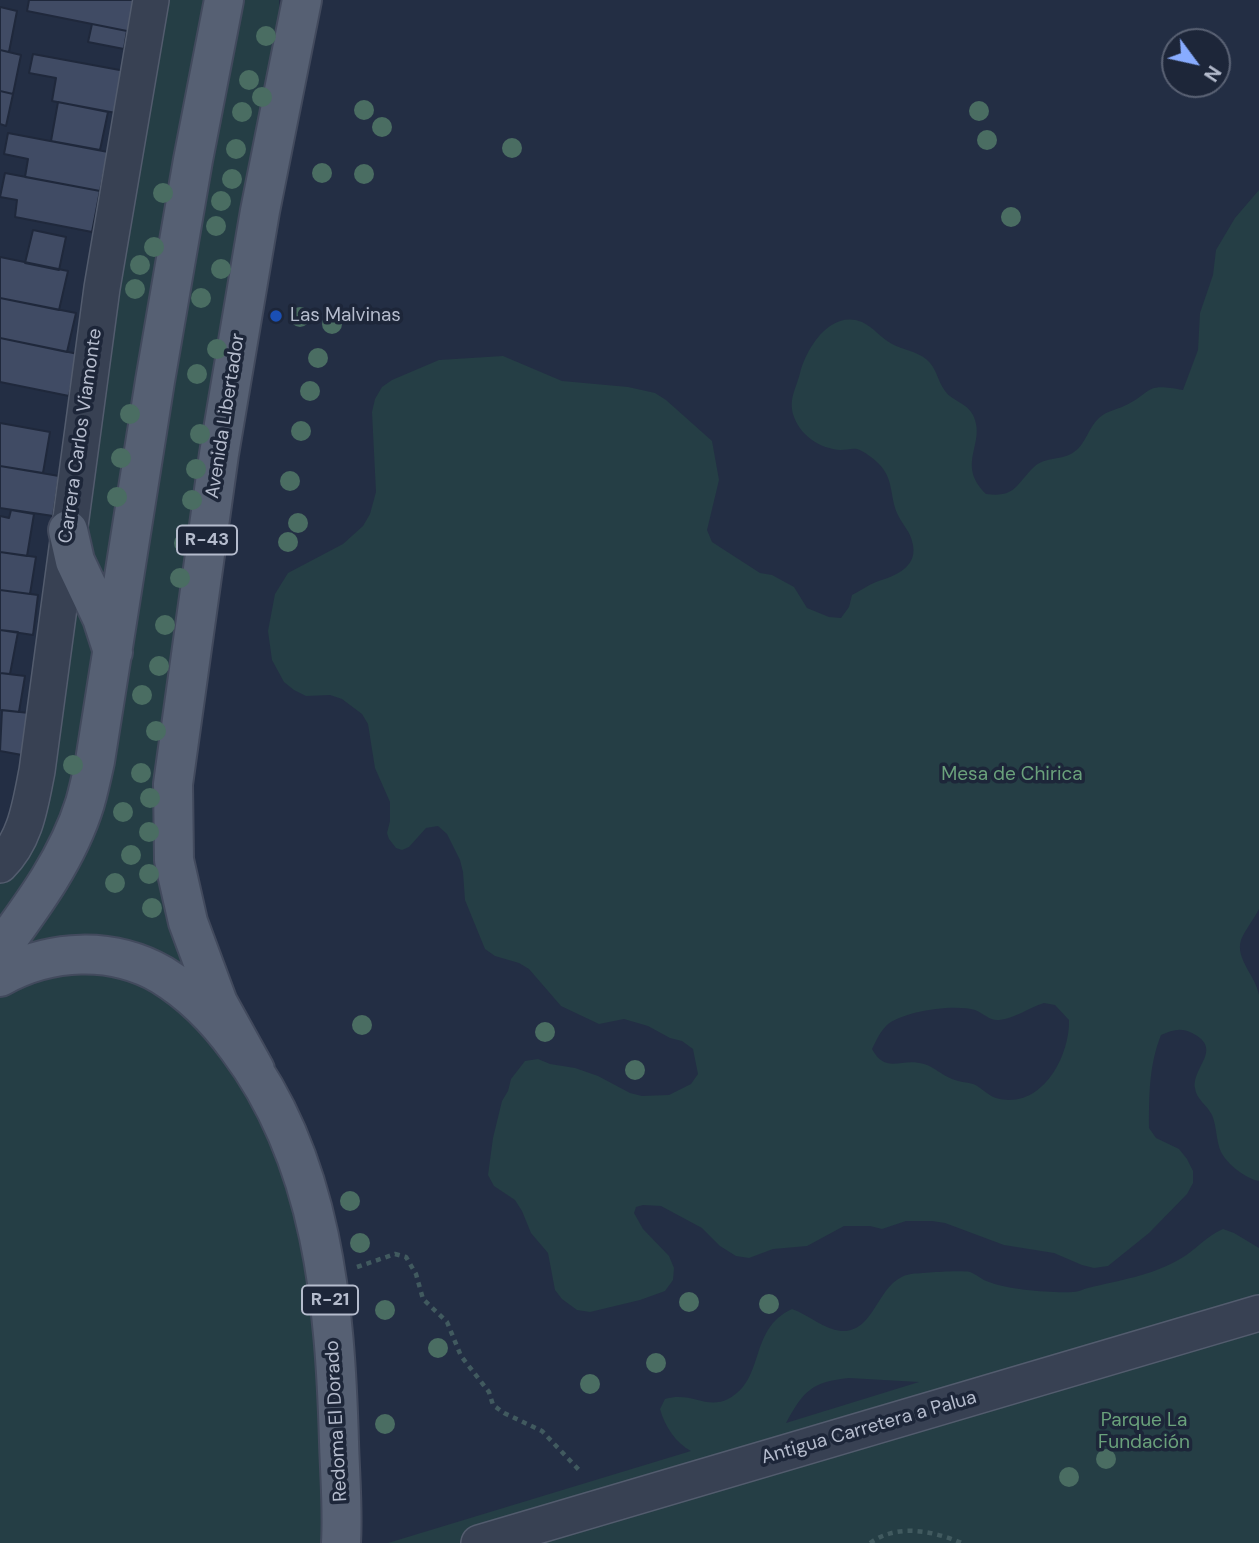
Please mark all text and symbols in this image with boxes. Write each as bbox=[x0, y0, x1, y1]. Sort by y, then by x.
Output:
north arrow bbox=[1161, 28, 1231, 98]
text: N bbox=[1198, 61, 1227, 86]
place label: Las Malvinas bbox=[290, 305, 401, 327]
marker: Las Malvinas bbox=[268, 308, 284, 324]
street label: Carrera Carlos Viamonte bbox=[55, 327, 107, 545]
street label: Avenida Libertador bbox=[202, 332, 250, 500]
road number: R-43 bbox=[177, 526, 237, 554]
park label: Mesa de Chirica bbox=[941, 764, 1083, 786]
road number: R-21 bbox=[302, 1286, 358, 1315]
street label: Redoma El Dorado bbox=[321, 1340, 353, 1502]
street label: Antigua Carretera a Palua bbox=[759, 1386, 979, 1470]
park label: Parque La Fundación bbox=[1098, 1410, 1190, 1454]

